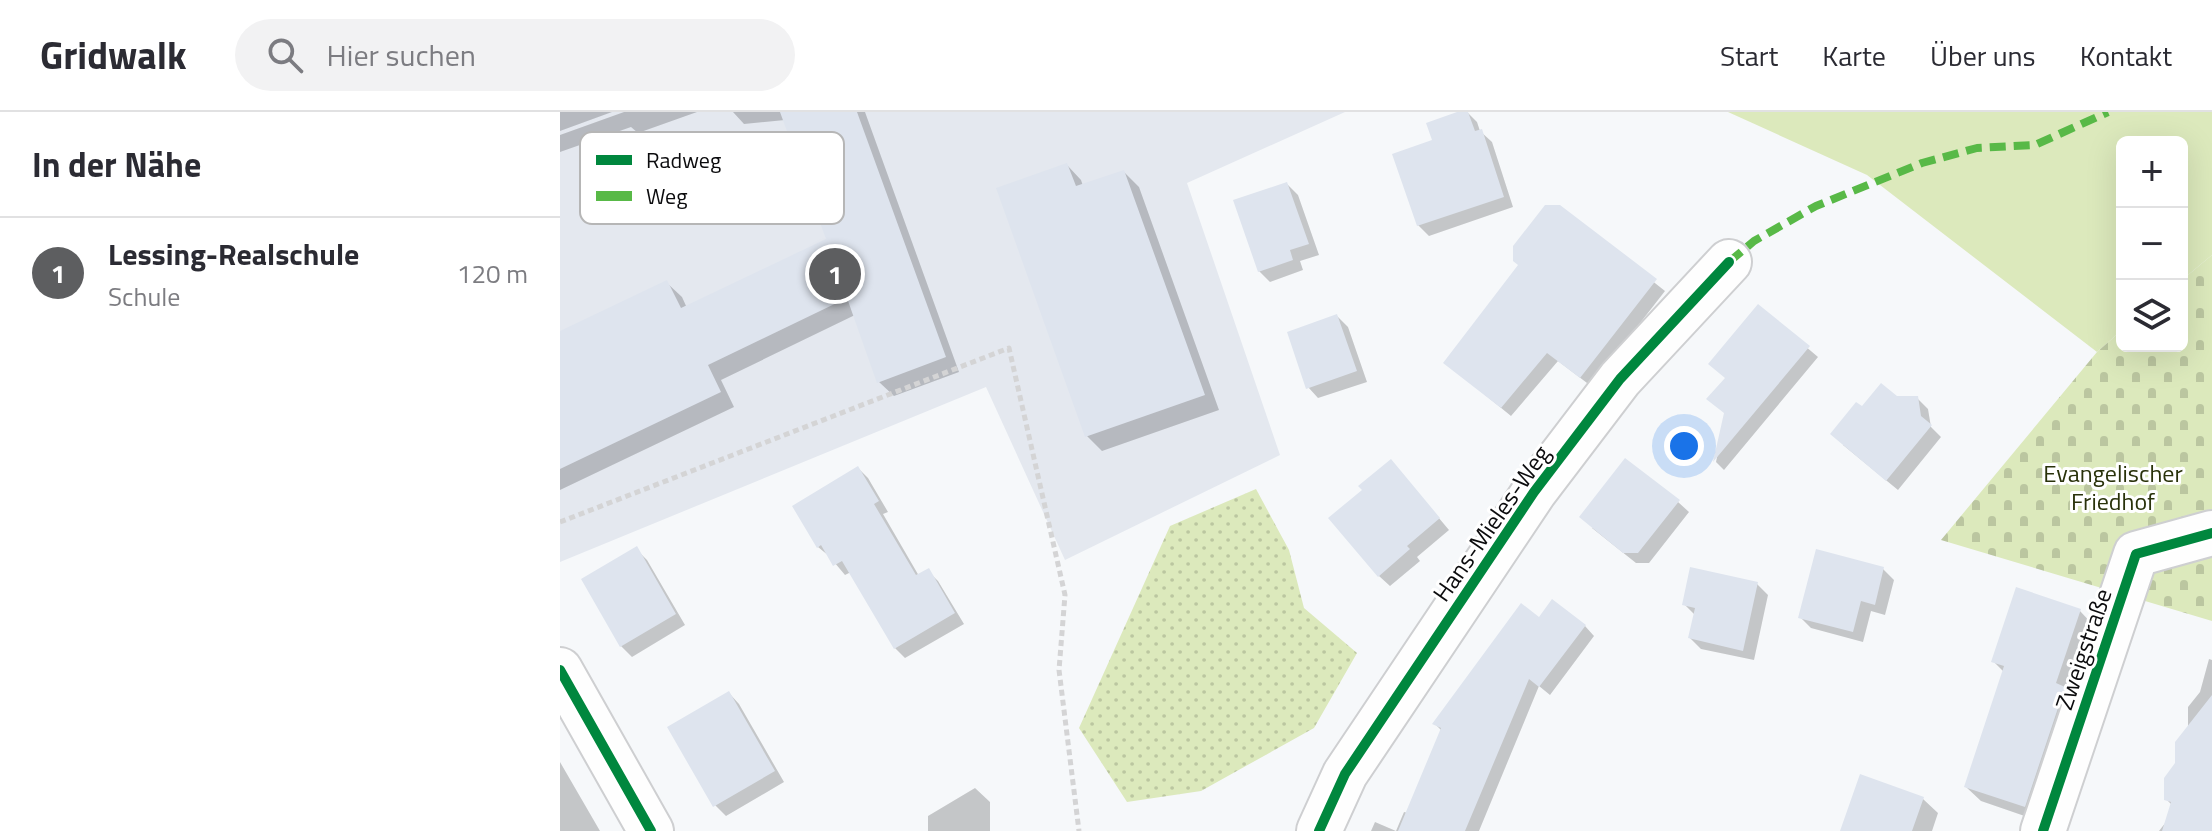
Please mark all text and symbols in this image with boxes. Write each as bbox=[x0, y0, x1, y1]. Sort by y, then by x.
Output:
search box bbox=[235, 19, 795, 91]
text: Gridwalk bbox=[40, 26, 187, 84]
text: Hier suchen bbox=[327, 32, 476, 78]
icon: search bbox=[263, 33, 307, 77]
text: Start bbox=[1720, 34, 1778, 77]
text: Karte bbox=[1822, 34, 1886, 77]
text: Über uns bbox=[1930, 34, 2036, 77]
text: Kontakt bbox=[2080, 34, 2172, 77]
legend bbox=[580, 132, 844, 224]
map controls bbox=[2116, 136, 2188, 352]
button: + bbox=[2116, 136, 2188, 208]
text: In der Nähe bbox=[32, 138, 201, 190]
text: Radweg bbox=[646, 143, 721, 177]
text: Weg bbox=[646, 179, 687, 213]
button: − bbox=[2116, 208, 2188, 280]
text: Lessing-Realschule bbox=[108, 231, 359, 277]
pin: 1 bbox=[809, 244, 861, 304]
text: 1 bbox=[51, 254, 65, 293]
text: 120 m bbox=[457, 254, 528, 293]
text: Schule bbox=[108, 277, 180, 316]
button: layers bbox=[2116, 280, 2188, 352]
your location bbox=[1664, 426, 1704, 466]
street label: Hans-Mieles-Weg bbox=[1423, 437, 1559, 609]
park label: Evangelischer Friedhof bbox=[2043, 455, 2183, 519]
street label: Zweigstraße bbox=[2045, 583, 2121, 715]

